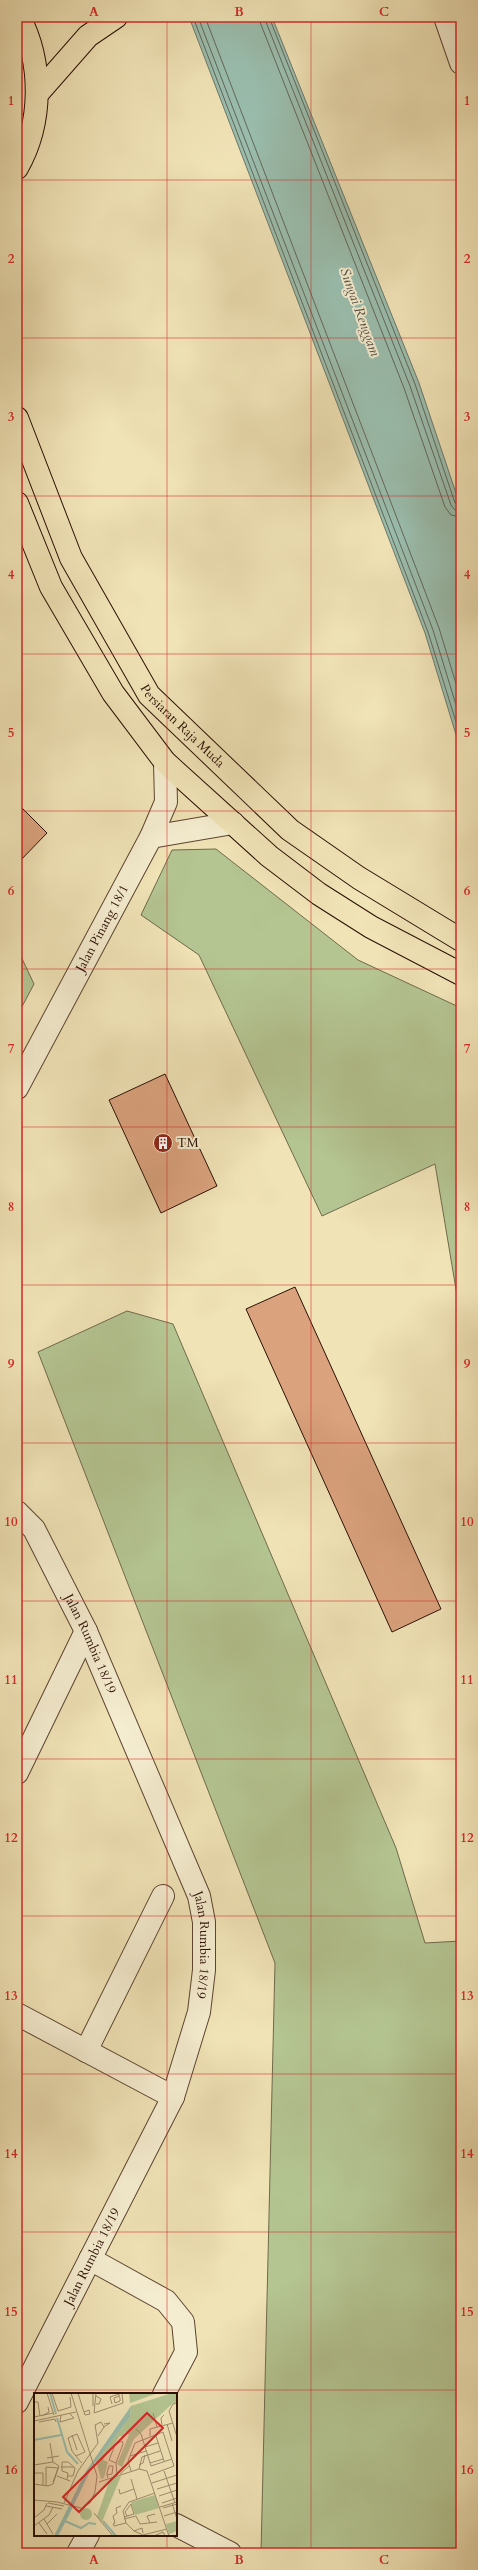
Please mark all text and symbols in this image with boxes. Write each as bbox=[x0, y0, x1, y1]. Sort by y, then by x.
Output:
text: A bbox=[89, 3, 99, 21]
text: B bbox=[234, 3, 244, 21]
text: C bbox=[379, 3, 389, 21]
text: 1 bbox=[8, 92, 14, 110]
text: 1 bbox=[464, 92, 470, 110]
text: 2 bbox=[8, 250, 15, 268]
text: 2 bbox=[464, 250, 471, 268]
water label: Sungai Renggam bbox=[335, 265, 385, 359]
text: 3 bbox=[8, 408, 15, 426]
text: 3 bbox=[464, 408, 471, 426]
text: 4 bbox=[8, 566, 15, 584]
text: 4 bbox=[464, 566, 471, 584]
street label: Persiaran Raja Muda bbox=[136, 681, 229, 772]
text: 5 bbox=[8, 724, 14, 742]
text: 5 bbox=[464, 724, 470, 742]
street label: Jalan Pinang 18/1 bbox=[71, 881, 133, 977]
text: 6 bbox=[8, 882, 15, 900]
text: 6 bbox=[464, 882, 471, 900]
text: 7 bbox=[8, 1040, 15, 1058]
text: 7 bbox=[464, 1040, 471, 1058]
building icon: TM bbox=[152, 1132, 174, 1154]
place label: TM bbox=[177, 1134, 199, 1152]
text: 8 bbox=[8, 1198, 14, 1216]
text: 8 bbox=[464, 1198, 470, 1216]
text: 9 bbox=[8, 1355, 15, 1373]
text: 9 bbox=[464, 1355, 471, 1373]
text: 10 bbox=[4, 1513, 18, 1531]
text: 10 bbox=[460, 1513, 474, 1531]
street label: Jalan Rumbia 18/19 bbox=[59, 1589, 121, 1697]
text: 11 bbox=[4, 1671, 18, 1689]
text: 11 bbox=[460, 1671, 474, 1689]
text: 12 bbox=[4, 1829, 18, 1847]
text: 12 bbox=[460, 1829, 474, 1847]
street label: Jalan Rumbia 18/19 bbox=[188, 1887, 213, 2000]
text: 13 bbox=[4, 1987, 18, 2005]
text: 13 bbox=[460, 1987, 474, 2005]
text: 14 bbox=[4, 2145, 18, 2163]
text: 14 bbox=[460, 2145, 474, 2163]
street label: Jalan Rumbia 18/19 bbox=[59, 2205, 125, 2311]
text: 15 bbox=[4, 2303, 18, 2321]
text: 15 bbox=[460, 2303, 474, 2321]
inset map bbox=[34, 2393, 177, 2536]
text: 16 bbox=[4, 2461, 18, 2479]
text: 16 bbox=[460, 2461, 474, 2479]
text: A bbox=[89, 2551, 99, 2569]
text: B bbox=[234, 2551, 244, 2569]
text: C bbox=[379, 2551, 389, 2569]

